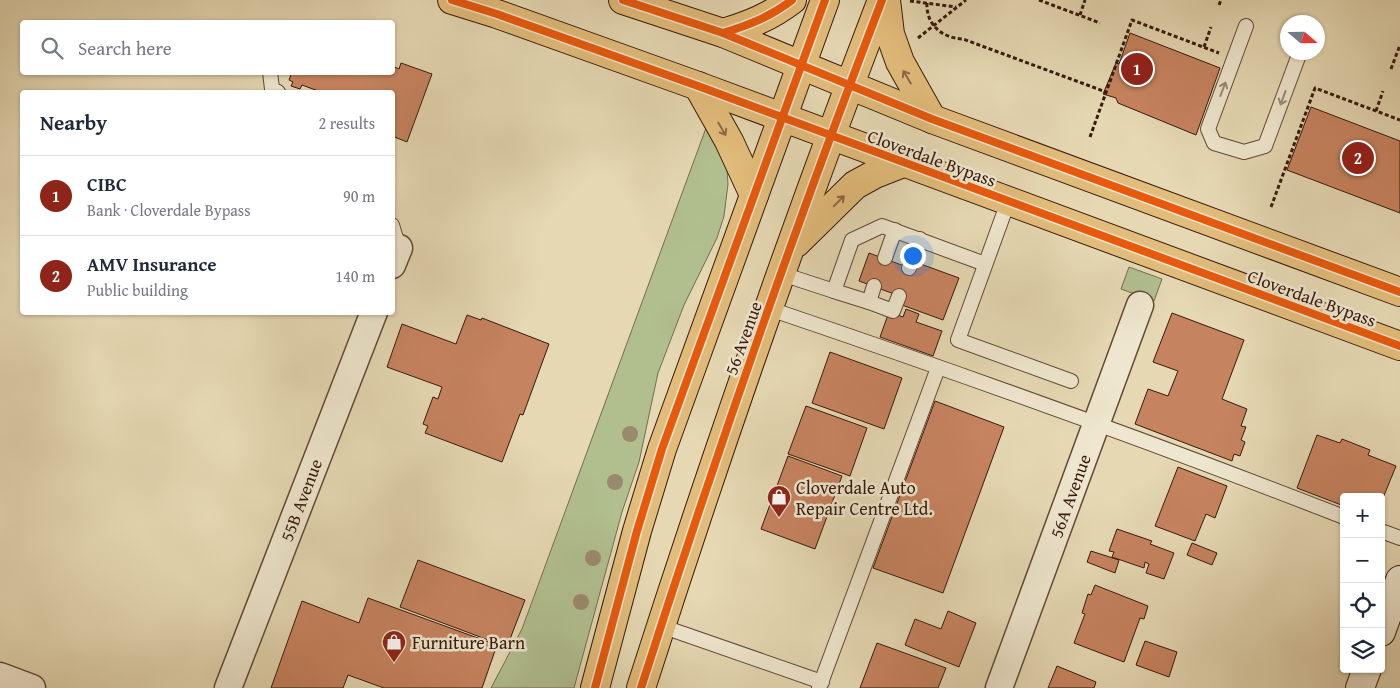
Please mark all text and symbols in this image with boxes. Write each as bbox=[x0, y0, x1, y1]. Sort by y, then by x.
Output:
north arrow bbox=[1280, 15, 1325, 60]
search box bbox=[20, 20, 395, 75]
icon: search bbox=[38, 34, 66, 62]
text: Search here bbox=[78, 34, 172, 62]
pin: 1 bbox=[1121, 50, 1153, 88]
one-way arrow bbox=[902, 70, 912, 84]
one-way arrow bbox=[1219, 82, 1228, 97]
one-way arrow bbox=[1278, 90, 1287, 105]
text: Nearby bbox=[40, 107, 107, 138]
text: 2 results bbox=[318, 111, 375, 135]
one-way arrow bbox=[718, 121, 728, 135]
street label: Cloverdale Bypass bbox=[864, 122, 1000, 194]
pin: 2 bbox=[1342, 139, 1374, 177]
text: CIBC bbox=[87, 170, 127, 198]
text: 1 bbox=[52, 184, 60, 208]
text: 90 m bbox=[343, 184, 375, 208]
one-way arrow bbox=[832, 195, 845, 207]
text: Bank · Cloverdale Bypass bbox=[87, 198, 251, 222]
your location bbox=[900, 243, 926, 269]
text: AMV Insurance bbox=[87, 250, 217, 278]
street label: Cloverdale Bypass bbox=[1244, 262, 1380, 334]
text: 2 bbox=[52, 264, 60, 288]
text: 140 m bbox=[335, 264, 375, 288]
text: Public building bbox=[87, 278, 188, 302]
street label: 56 Avenue bbox=[717, 297, 769, 379]
street label: 56A Avenue bbox=[1042, 450, 1098, 542]
street label: 55B Avenue bbox=[273, 455, 329, 545]
place label: Cloverdale Auto Repair Centre Ltd. bbox=[796, 474, 933, 522]
shop icon: Cloverdale Auto Repair Centre Ltd. bbox=[766, 484, 792, 518]
map controls bbox=[1340, 493, 1385, 673]
button: + bbox=[1340, 493, 1385, 538]
button: − bbox=[1340, 538, 1385, 583]
button: locate bbox=[1340, 583, 1385, 628]
button: layers bbox=[1340, 628, 1385, 673]
shop icon: Furniture Barn bbox=[381, 629, 407, 663]
place label: Furniture Barn bbox=[412, 629, 525, 656]

